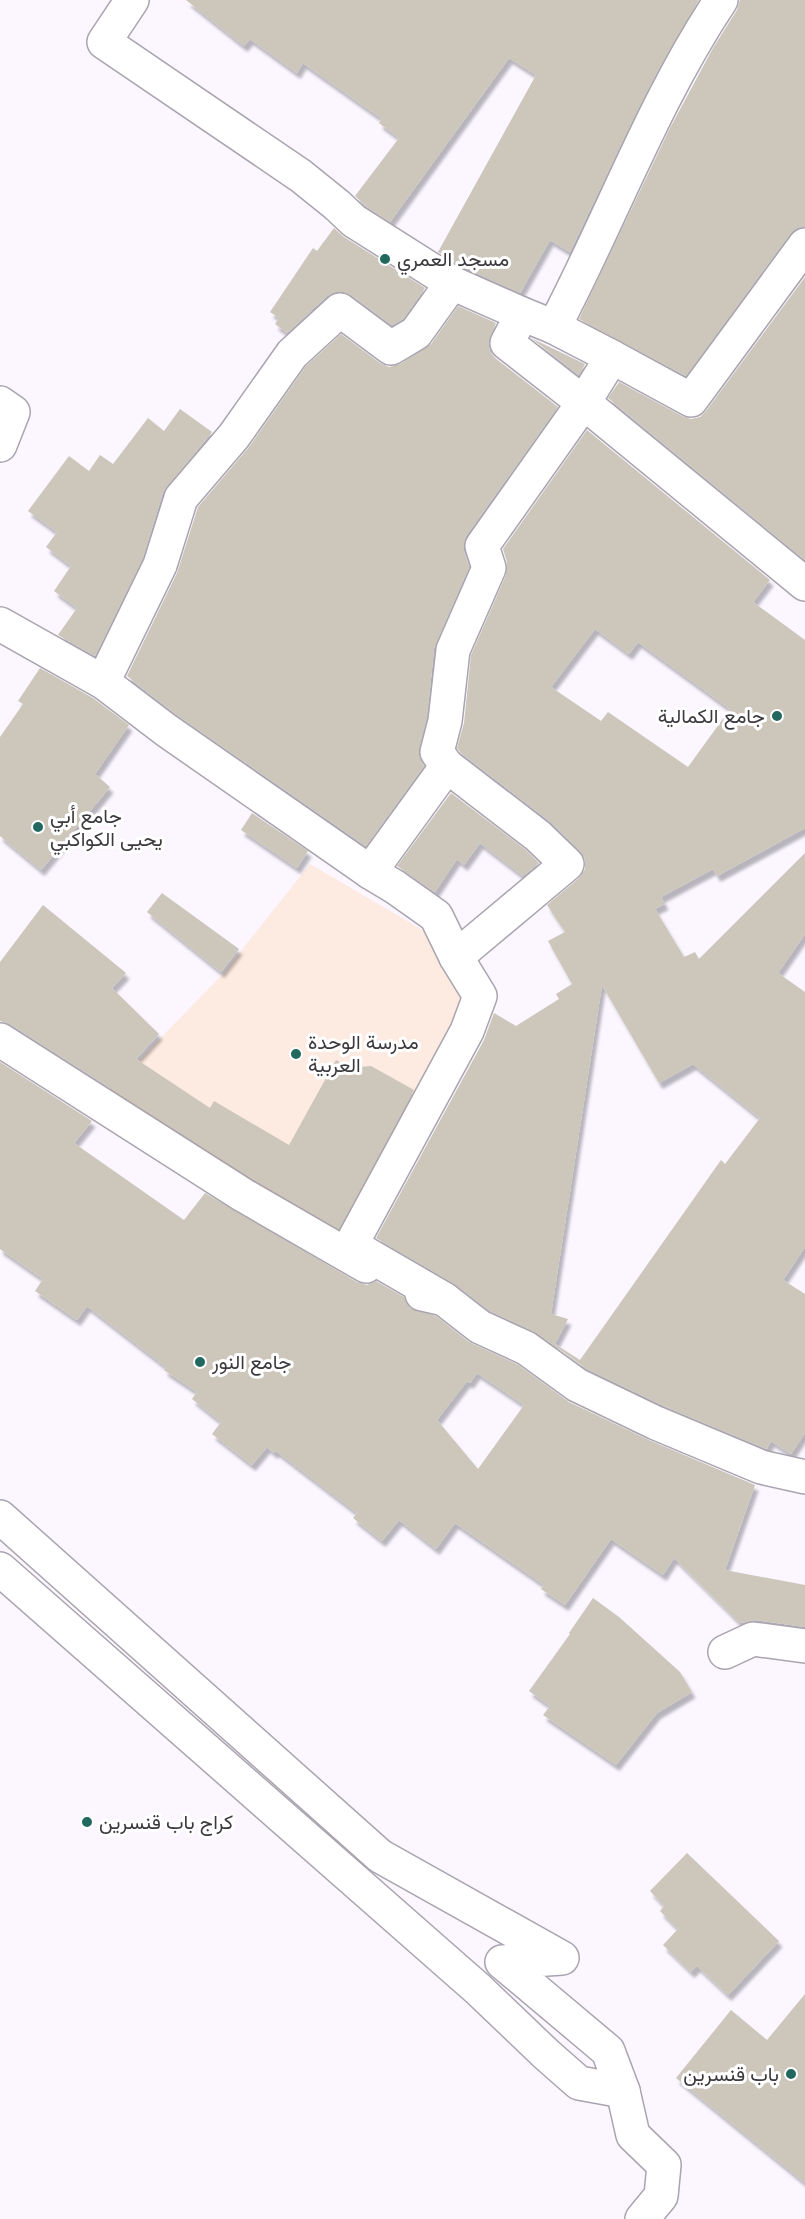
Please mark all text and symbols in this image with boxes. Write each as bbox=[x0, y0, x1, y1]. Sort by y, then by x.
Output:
place label: مسجد العمري bbox=[397, 245, 509, 276]
marker: مسجد العمري bbox=[378, 252, 392, 266]
place label: جامع الكمالية bbox=[658, 702, 765, 730]
marker: جامع الكمالية bbox=[770, 709, 784, 723]
place label: جامع أبي يحيى الكواكبي bbox=[50, 802, 163, 856]
marker: جامع أبي يحيى الكواكبي bbox=[31, 820, 45, 834]
place label: مدرسة الوحدة العربية bbox=[308, 1028, 419, 1078]
marker: مدرسة الوحدة العربية bbox=[289, 1047, 303, 1061]
place label: جامع النور bbox=[211, 1348, 291, 1376]
marker: جامع النور bbox=[193, 1355, 207, 1369]
place label: كراج باب قنسرين bbox=[99, 1808, 233, 1836]
marker: كراج باب قنسرين bbox=[80, 1815, 94, 1829]
place label: باب قنسرين bbox=[683, 2060, 779, 2087]
marker: باب قنسرين bbox=[784, 2067, 798, 2081]

